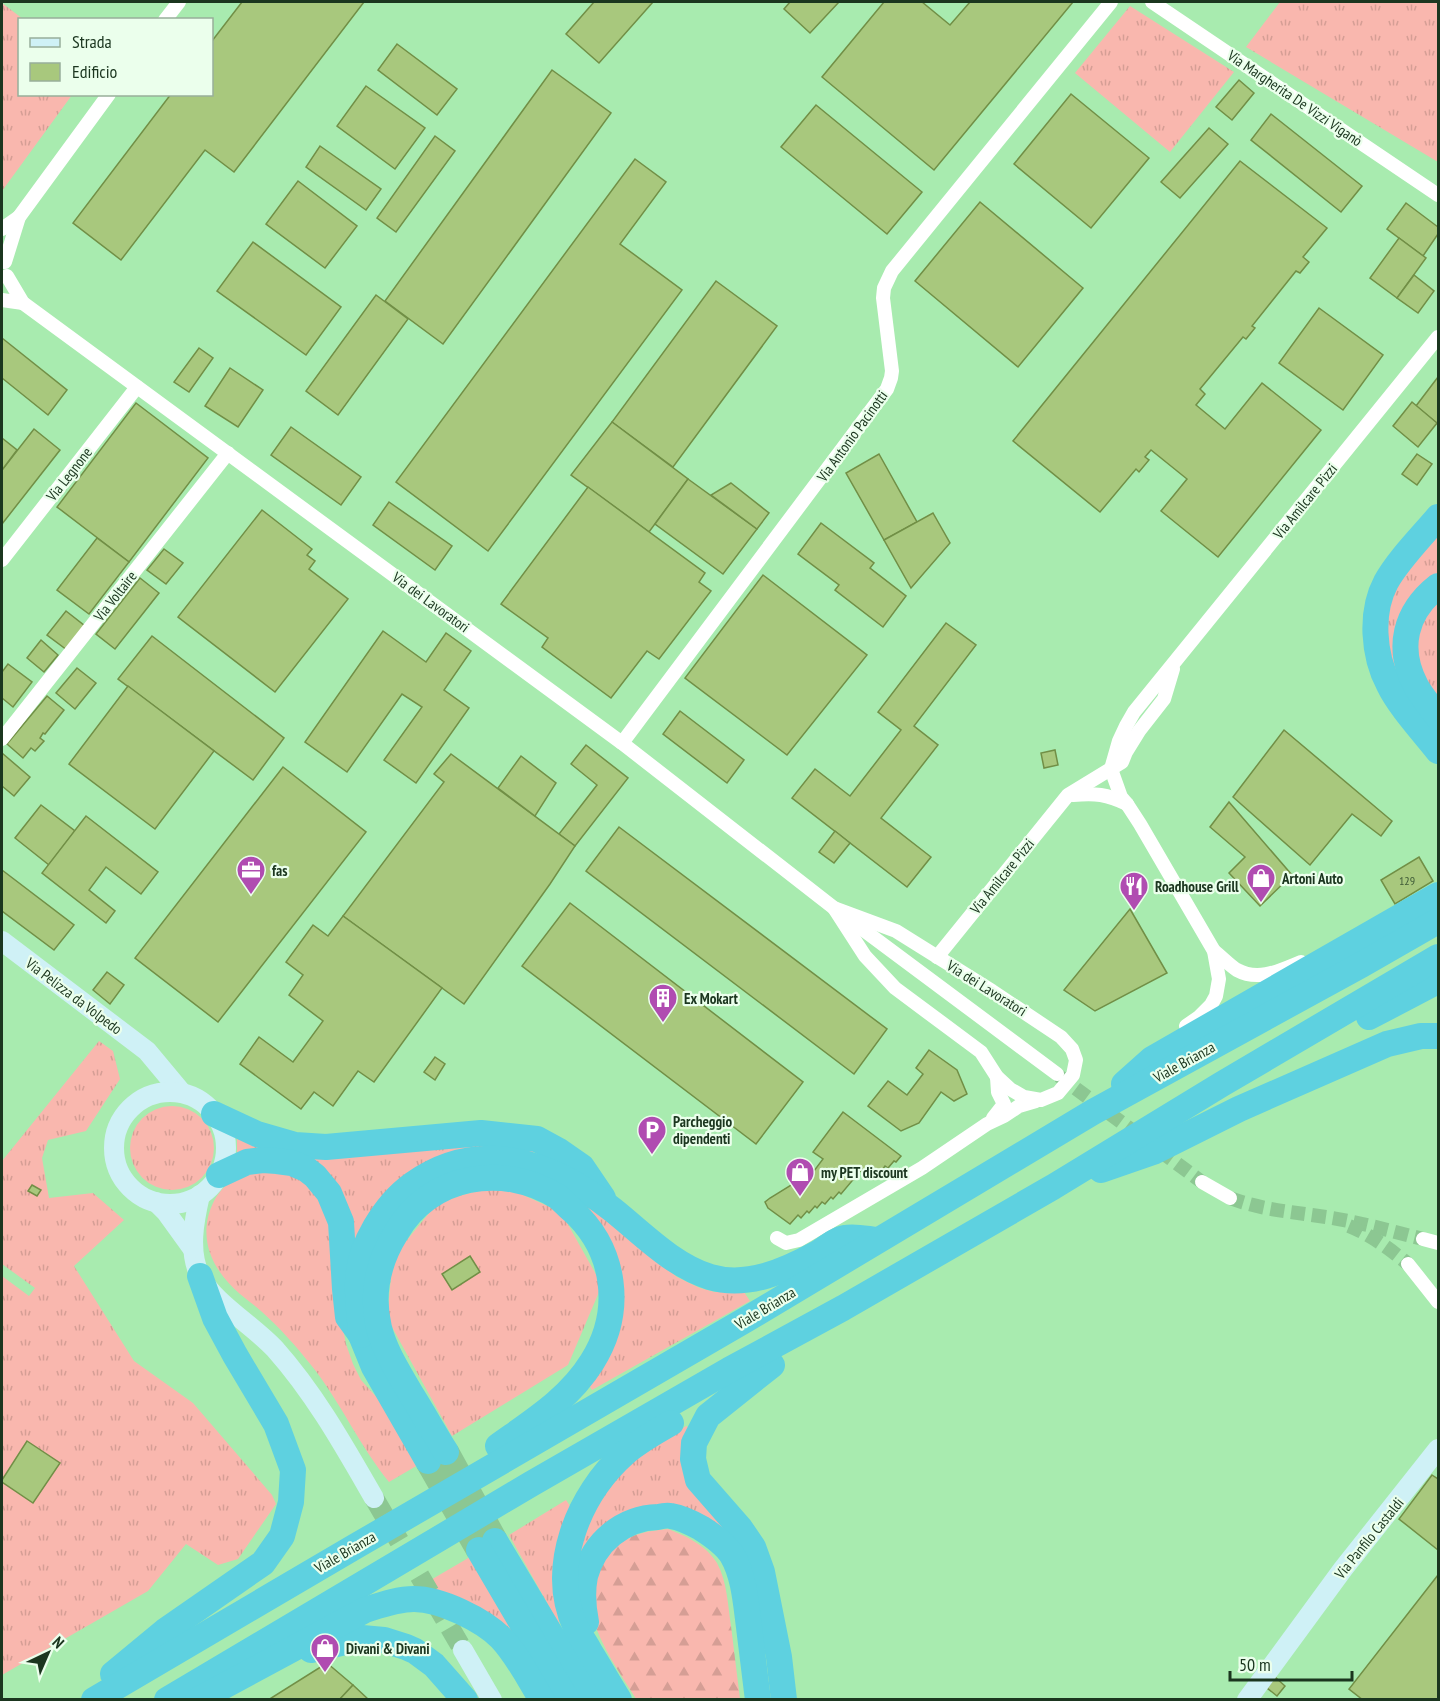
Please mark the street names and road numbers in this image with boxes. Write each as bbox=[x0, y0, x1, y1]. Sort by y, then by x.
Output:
street label: Via Margherita De Vizzi Viganò bbox=[1223, 45, 1366, 150]
street label: Via Antonio Pacinotti bbox=[812, 387, 891, 486]
street label: Via Legnone bbox=[41, 443, 96, 506]
street label: Via Amilcare Pizzi bbox=[1268, 459, 1341, 543]
street label: Via Voltaire bbox=[89, 567, 141, 626]
street label: Via dei Lavoratori bbox=[388, 567, 473, 636]
street label: Via Amilcare Pizzi bbox=[965, 834, 1038, 918]
street label: Via Pelizza da Volpedo bbox=[21, 953, 126, 1038]
street label: Via dei Lavoratori bbox=[943, 955, 1031, 1020]
street label: Viale Brianza bbox=[1149, 1037, 1218, 1087]
street label: Viale Brianza bbox=[730, 1282, 799, 1334]
street label: Via Panfilo Castaldi bbox=[1330, 1493, 1408, 1583]
street label: Viale Brianza bbox=[310, 1527, 379, 1578]

